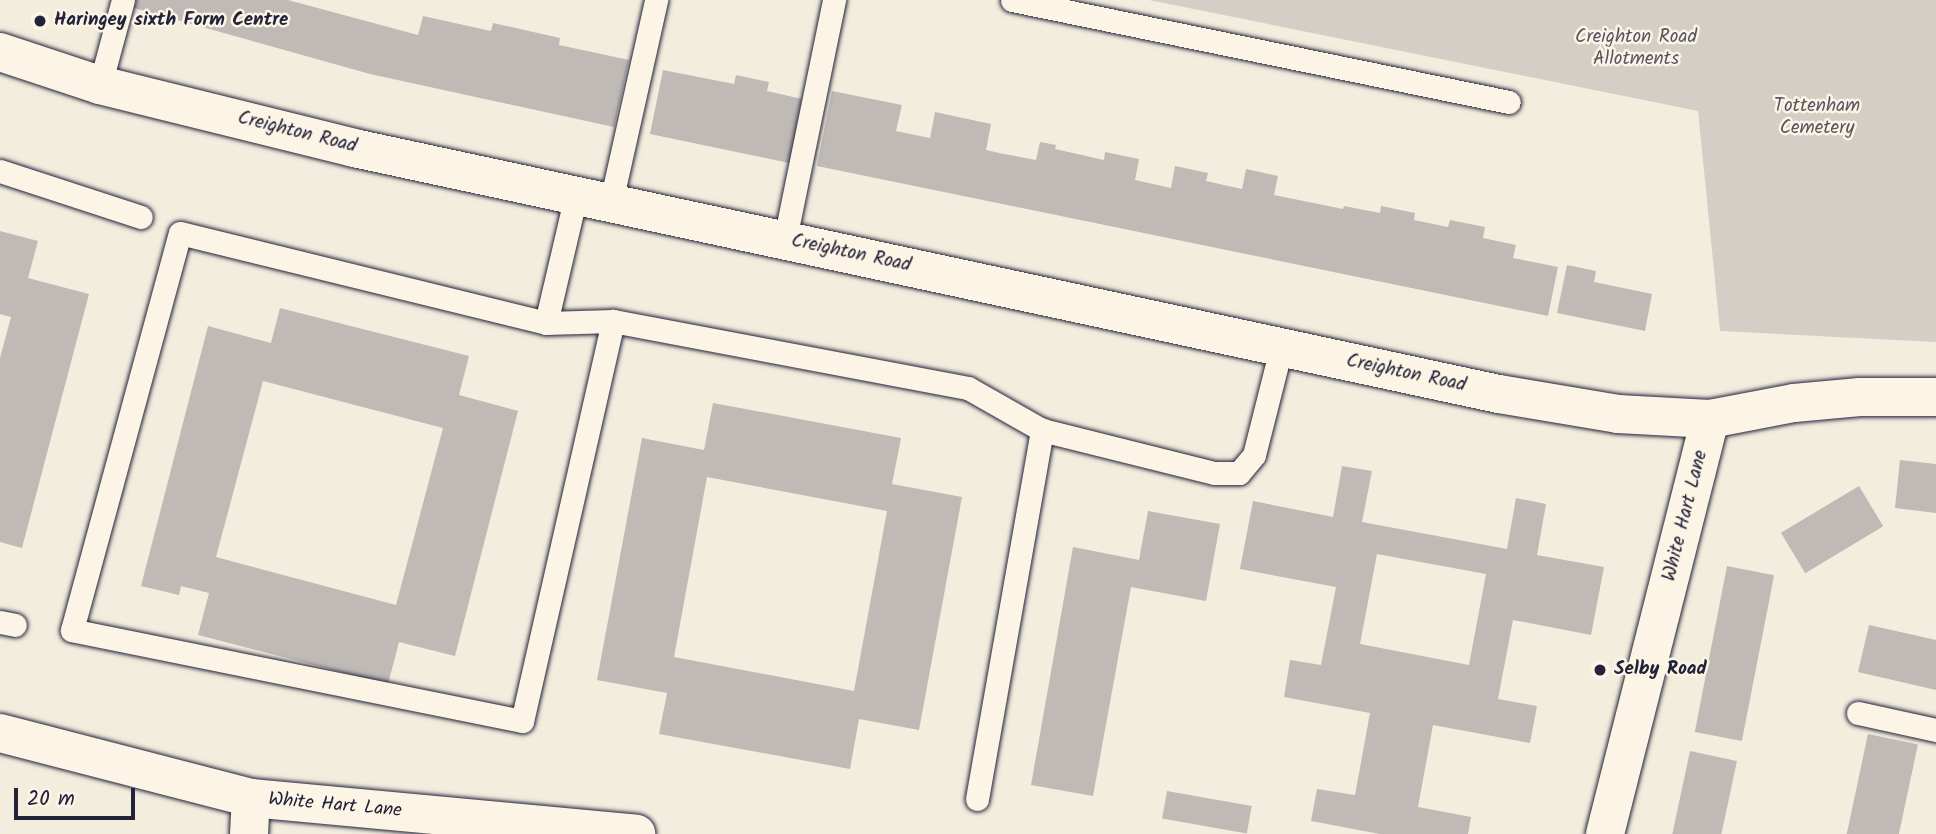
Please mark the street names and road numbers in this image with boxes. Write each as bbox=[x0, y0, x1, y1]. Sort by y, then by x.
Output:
street label: Creighton Road bbox=[235, 107, 359, 159]
street label: Creighton Road bbox=[789, 230, 913, 278]
street label: Creighton Road bbox=[1344, 350, 1468, 398]
street label: White Hart Lane bbox=[1659, 448, 1713, 584]
street label: White Hart Lane bbox=[267, 789, 403, 823]

